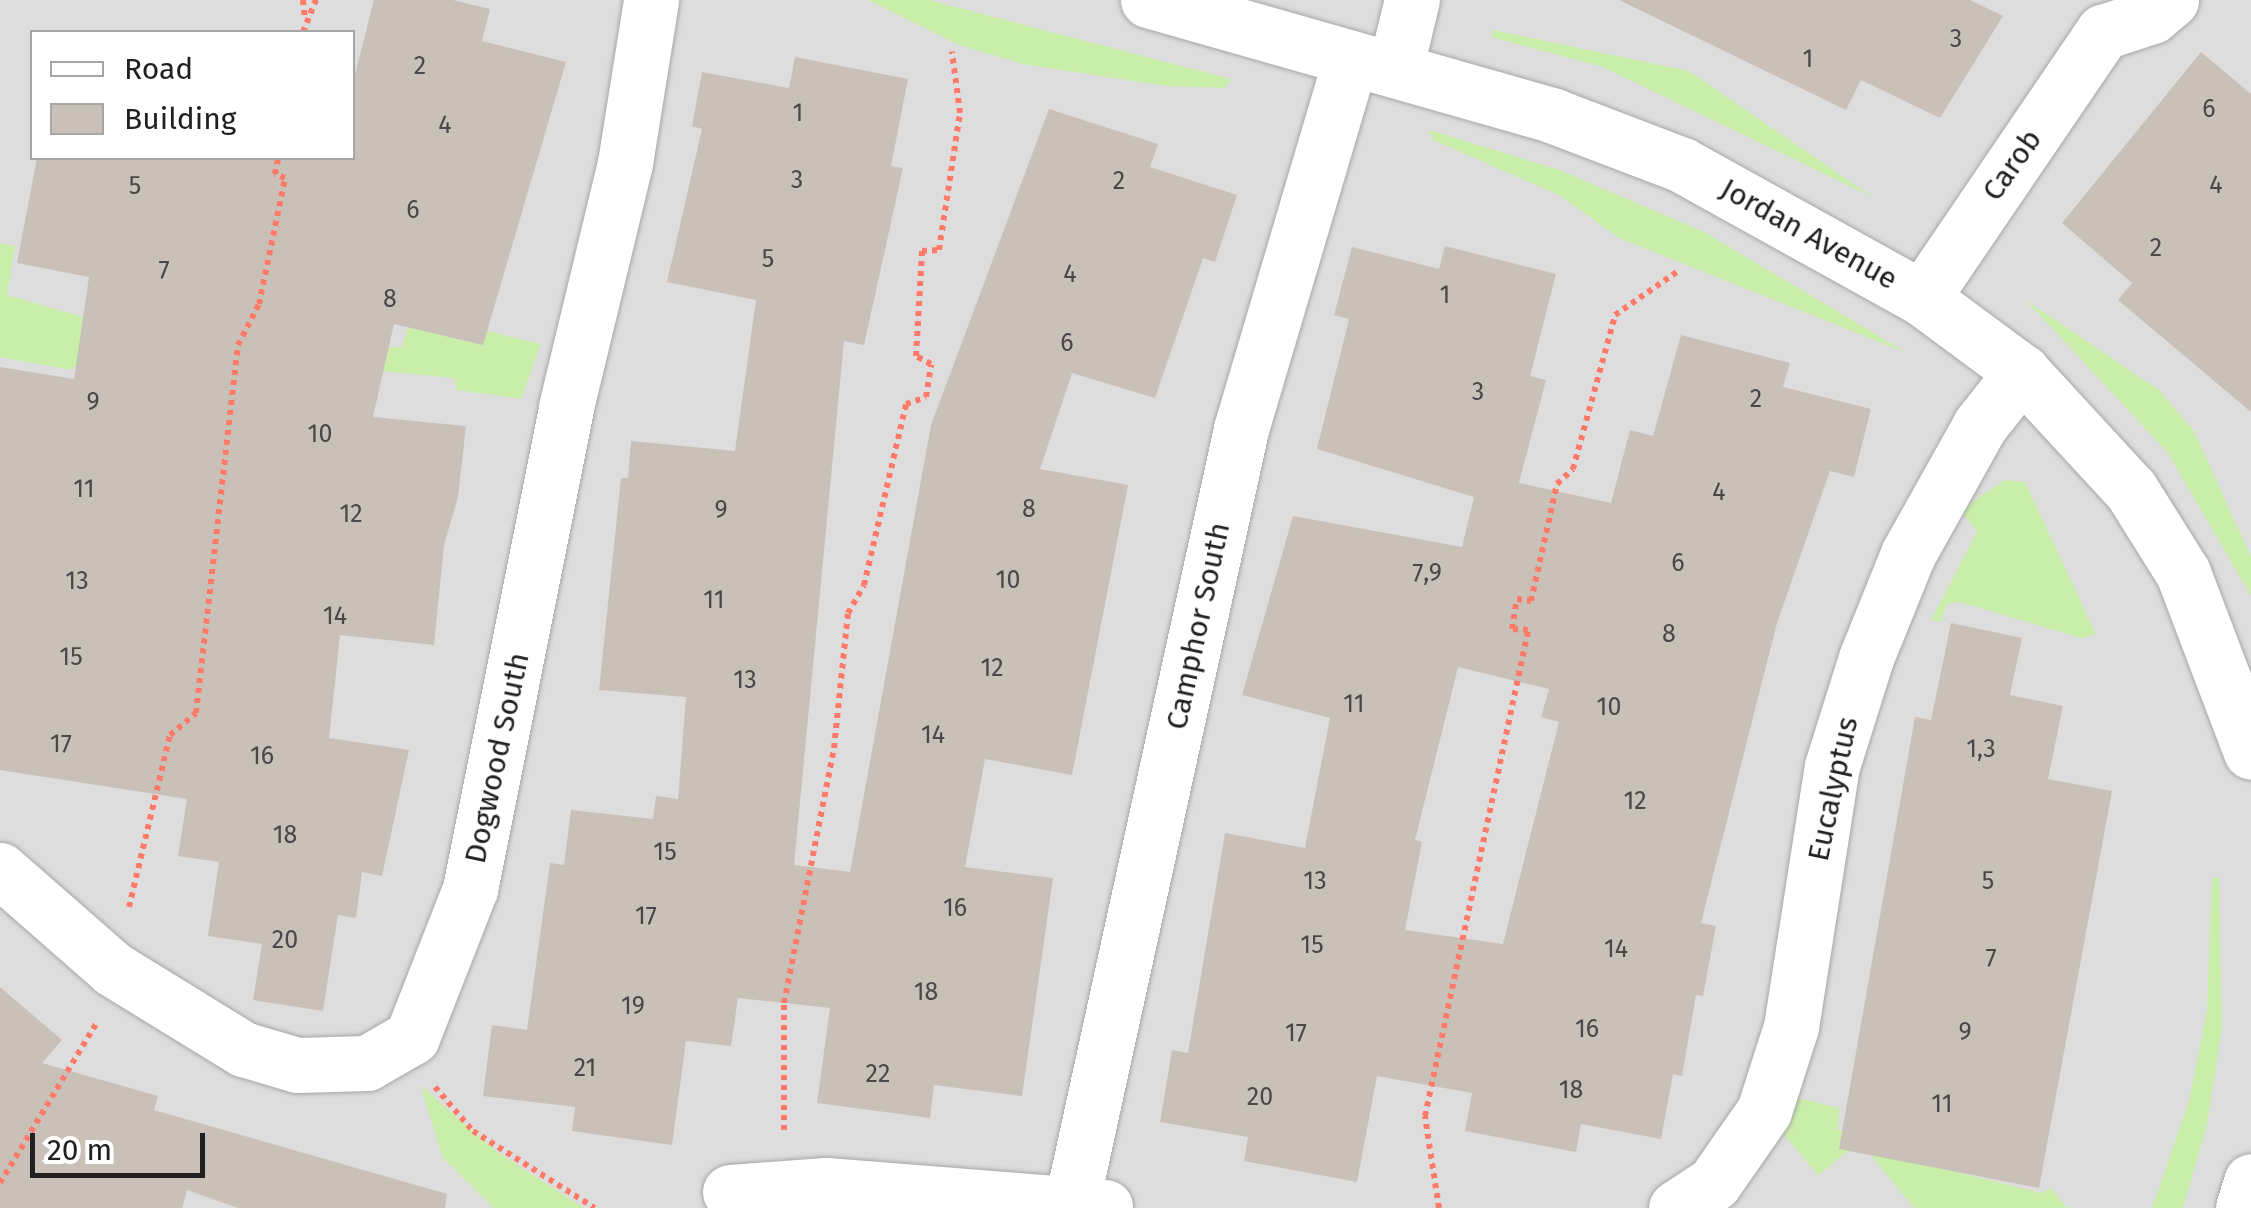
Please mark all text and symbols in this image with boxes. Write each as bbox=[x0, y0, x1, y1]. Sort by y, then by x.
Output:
house number: 3 bbox=[1950, 24, 1962, 54]
legend bbox=[30, 30, 355, 160]
house number: 1 bbox=[1803, 44, 1813, 74]
text: Road bbox=[124, 51, 193, 87]
house number: 2 bbox=[414, 51, 426, 81]
house number: 6 bbox=[2202, 94, 2216, 124]
house number: 1 bbox=[793, 98, 803, 128]
text: Building bbox=[124, 101, 236, 137]
house number: 4 bbox=[438, 110, 452, 140]
street label: Carob bbox=[1975, 122, 2049, 208]
house number: 3 bbox=[791, 165, 803, 195]
house number: 2 bbox=[1113, 166, 1125, 196]
house number: 4 bbox=[2209, 170, 2223, 200]
house number: 5 bbox=[129, 171, 141, 201]
street label: Jordan Avenue bbox=[1714, 171, 1904, 297]
house number: 6 bbox=[406, 195, 420, 225]
house number: 2 bbox=[2150, 233, 2162, 263]
house number: 5 bbox=[762, 244, 774, 274]
house number: 7 bbox=[158, 255, 170, 285]
house number: 4 bbox=[1063, 259, 1077, 289]
house number: 1 bbox=[1440, 280, 1450, 310]
house number: 8 bbox=[383, 284, 397, 314]
house number: 6 bbox=[1060, 328, 1074, 358]
house number: 3 bbox=[1472, 377, 1484, 407]
house number: 2 bbox=[1750, 384, 1762, 414]
house number: 9 bbox=[86, 387, 100, 417]
house number: 10 bbox=[308, 419, 332, 449]
house number: 11 bbox=[73, 474, 95, 504]
house number: 4 bbox=[1712, 477, 1726, 507]
house number: 8 bbox=[1022, 494, 1036, 524]
house number: 9 bbox=[714, 495, 728, 525]
house number: 12 bbox=[339, 499, 363, 529]
street label: Camphor South bbox=[1158, 519, 1238, 733]
house number: 6 bbox=[1671, 548, 1685, 578]
house number: 7,9 bbox=[1412, 558, 1442, 588]
house number: 10 bbox=[996, 565, 1020, 595]
house number: 13 bbox=[65, 566, 89, 596]
house number: 11 bbox=[703, 585, 725, 615]
house number: 14 bbox=[323, 601, 347, 631]
house number: 8 bbox=[1662, 619, 1676, 649]
house number: 15 bbox=[59, 642, 83, 672]
street label: Dogwood South bbox=[457, 649, 537, 867]
house number: 12 bbox=[980, 653, 1004, 683]
house number: 13 bbox=[733, 665, 757, 695]
house number: 11 bbox=[1343, 689, 1365, 719]
house number: 10 bbox=[1597, 692, 1621, 722]
street label: Eucalyptus bbox=[1800, 714, 1866, 864]
house number: 14 bbox=[921, 720, 945, 750]
house number: 17 bbox=[50, 729, 72, 759]
house number: 1,3 bbox=[1966, 734, 1996, 764]
house number: 16 bbox=[250, 741, 274, 771]
house number: 12 bbox=[1623, 786, 1647, 816]
house number: 18 bbox=[273, 820, 297, 850]
house number: 15 bbox=[653, 837, 677, 867]
house number: 13 bbox=[1303, 866, 1327, 896]
house number: 5 bbox=[1982, 866, 1994, 896]
house number: 16 bbox=[943, 893, 967, 923]
house number: 17 bbox=[635, 901, 657, 931]
house number: 20 bbox=[272, 925, 298, 955]
house number: 15 bbox=[1300, 930, 1324, 960]
house number: 14 bbox=[1604, 934, 1628, 964]
house number: 7 bbox=[1985, 943, 1997, 973]
house number: 18 bbox=[914, 977, 938, 1007]
house number: 19 bbox=[621, 991, 645, 1021]
house number: 16 bbox=[1575, 1014, 1599, 1044]
house number: 9 bbox=[1958, 1017, 1972, 1047]
house number: 17 bbox=[1285, 1018, 1307, 1048]
house number: 21 bbox=[574, 1053, 596, 1083]
house number: 22 bbox=[866, 1059, 890, 1089]
house number: 18 bbox=[1559, 1075, 1583, 1105]
house number: 20 bbox=[1247, 1082, 1273, 1112]
house number: 11 bbox=[1931, 1089, 1953, 1119]
scale bar bbox=[35, 1113, 210, 1175]
text: 20 m bbox=[47, 1132, 112, 1168]

